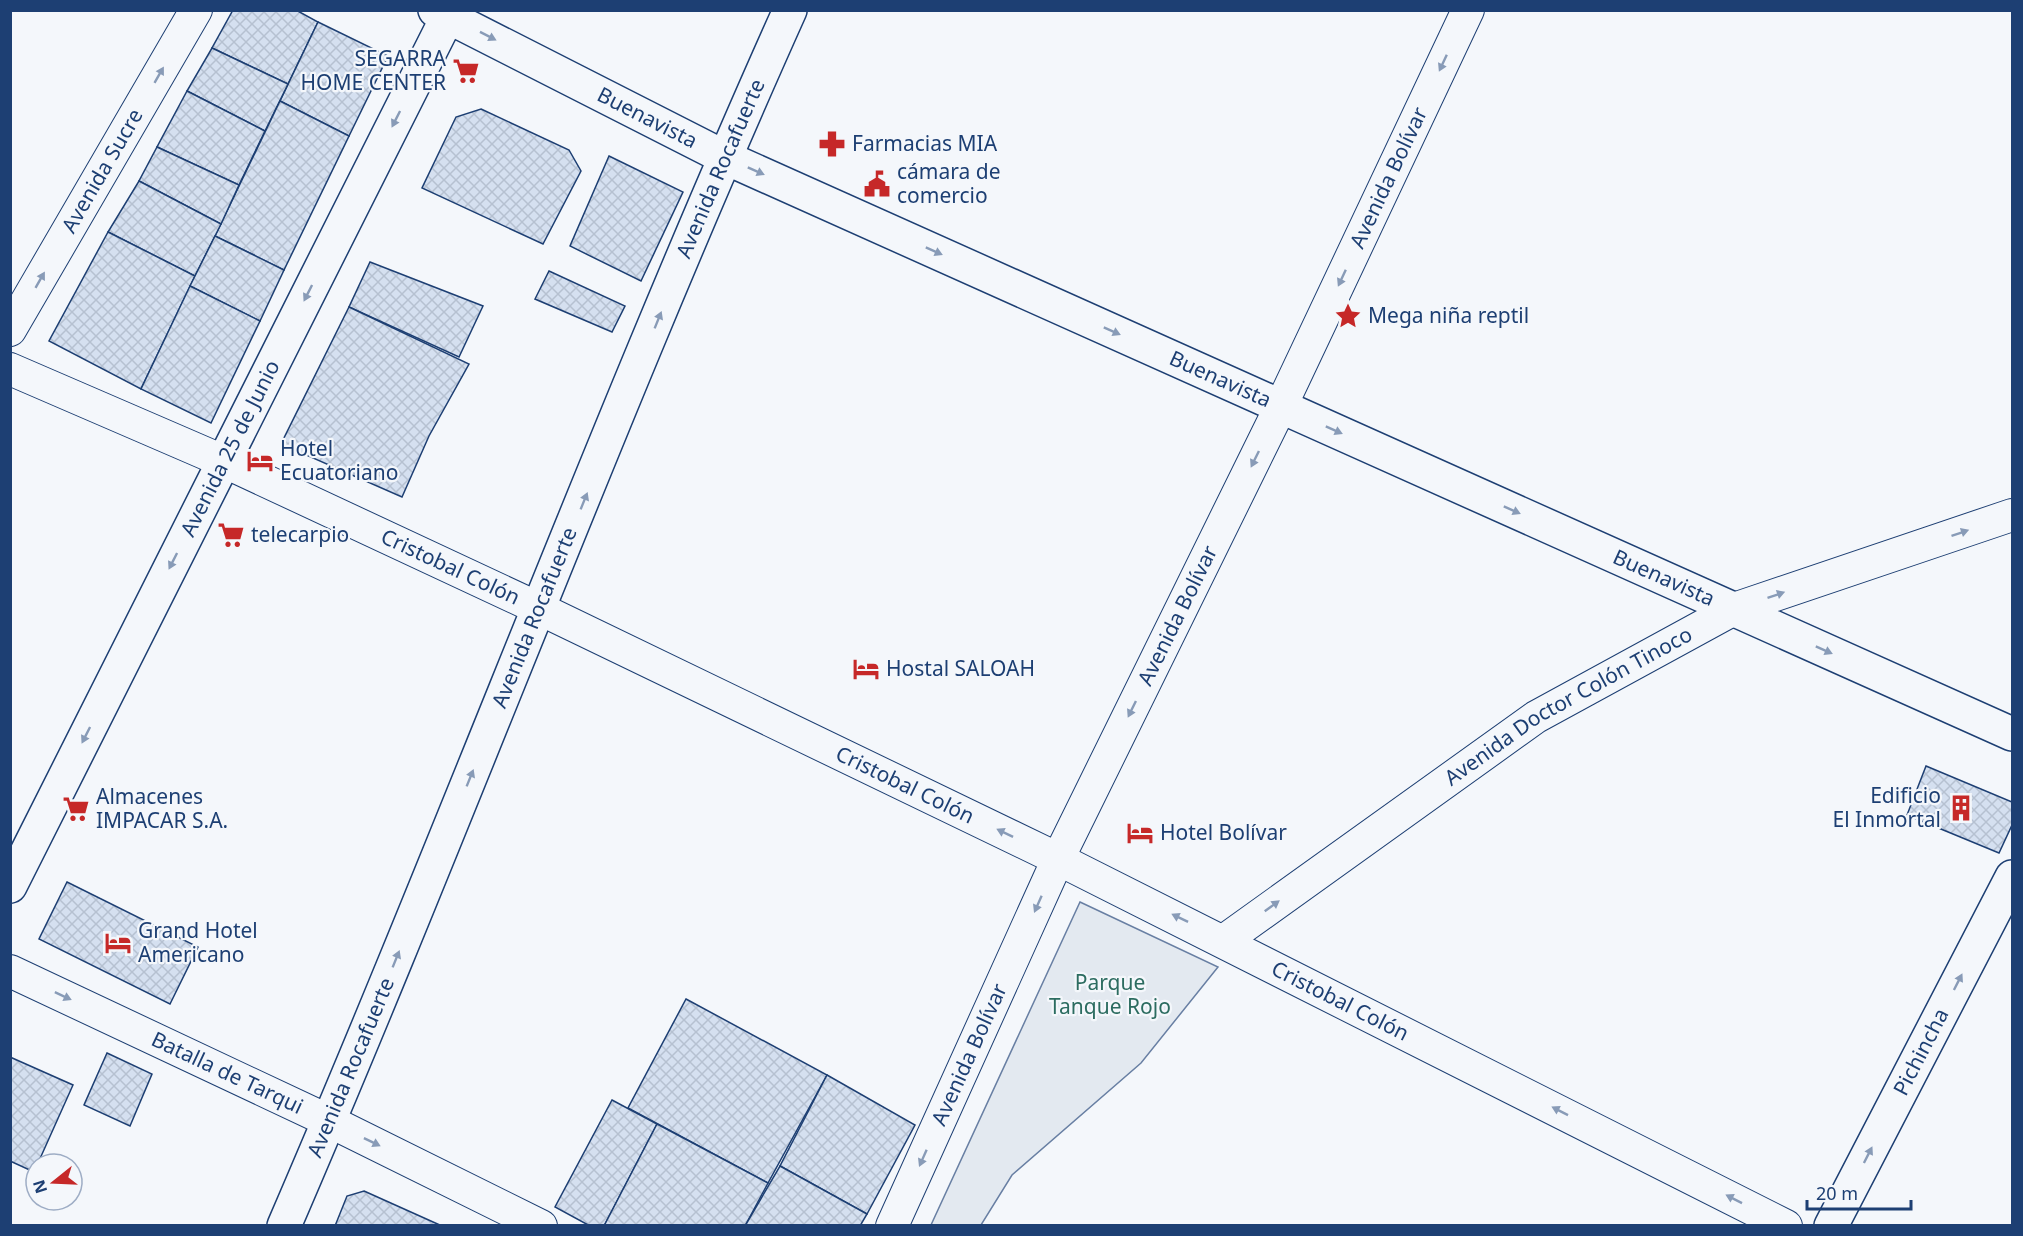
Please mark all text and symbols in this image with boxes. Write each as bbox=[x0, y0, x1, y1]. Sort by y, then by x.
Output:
one-way arrow bbox=[480, 31, 497, 41]
place label: SEGARRA HOME CENTER bbox=[301, 44, 447, 96]
one-way arrow bbox=[1439, 55, 1448, 72]
supermarket icon: SEGARRA HOME CENTER bbox=[451, 56, 481, 86]
one-way arrow bbox=[153, 67, 164, 83]
street label: Avenida Rocafuerte bbox=[669, 74, 771, 262]
street label: Buenavista bbox=[593, 80, 702, 154]
street label: Avenida Bolívar bbox=[1343, 102, 1433, 253]
street label: Avenida Sucre bbox=[55, 103, 149, 238]
one-way arrow bbox=[391, 111, 401, 128]
pharmacy icon: Farmacias MIA bbox=[817, 129, 847, 159]
place label: Farmacias MIA bbox=[852, 129, 998, 157]
place label: cámara de comercio bbox=[897, 157, 1001, 209]
one-way arrow bbox=[747, 167, 764, 176]
public building icon: cámara de comercio bbox=[862, 169, 892, 199]
one-way arrow bbox=[925, 246, 943, 256]
one-way arrow bbox=[1337, 269, 1346, 286]
one-way arrow bbox=[34, 272, 45, 288]
one-way arrow bbox=[303, 284, 313, 301]
place icon: Mega niña reptil bbox=[1333, 301, 1363, 331]
place label: Mega niña reptil bbox=[1368, 301, 1529, 329]
one-way arrow bbox=[653, 311, 663, 329]
one-way arrow bbox=[1103, 326, 1120, 335]
street label: Buenavista bbox=[1165, 343, 1276, 413]
street label: Avenida 25 de Junio bbox=[173, 355, 286, 541]
one-way arrow bbox=[1326, 425, 1344, 435]
place label: Hotel Ecuatoriano bbox=[280, 434, 398, 486]
hotel icon: Hotel Ecuatoriano bbox=[245, 446, 275, 476]
one-way arrow bbox=[1251, 450, 1260, 467]
one-way arrow bbox=[580, 492, 589, 510]
one-way arrow bbox=[1504, 505, 1522, 515]
supermarket icon: telecarpio bbox=[216, 520, 246, 550]
place label: telecarpio bbox=[251, 520, 349, 548]
street label: Cristobal Colón bbox=[377, 522, 525, 611]
street label: Avenida Rocafuerte bbox=[485, 523, 583, 712]
one-way arrow bbox=[1952, 528, 1970, 537]
street label: Avenida Bolívar bbox=[1131, 540, 1223, 690]
street label: Buenavista bbox=[1609, 542, 1720, 612]
one-way arrow bbox=[168, 552, 177, 569]
one-way arrow bbox=[1767, 590, 1785, 600]
street label: Avenida Doctor Colón Tinoco bbox=[1438, 620, 1697, 791]
one-way arrow bbox=[1816, 645, 1834, 655]
hotel icon: Hostal SALOAH bbox=[851, 654, 881, 684]
place label: Hostal SALOAH bbox=[886, 654, 1035, 682]
one-way arrow bbox=[1127, 701, 1137, 718]
one-way arrow bbox=[81, 727, 90, 744]
street label: Cristobal Colón bbox=[831, 739, 979, 830]
one-way arrow bbox=[465, 769, 475, 787]
place label: Edificio El Inmortal bbox=[1833, 781, 1941, 833]
place label: Almacenes IMPACAR S.A. bbox=[96, 782, 228, 834]
building icon: Edificio El Inmortal bbox=[1946, 793, 1976, 823]
supermarket icon: Almacenes IMPACAR S.A. bbox=[61, 794, 91, 824]
hotel icon: Hotel Bolívar bbox=[1125, 818, 1155, 848]
place label: Hotel Bolívar bbox=[1160, 818, 1287, 846]
one-way arrow bbox=[996, 828, 1014, 838]
one-way arrow bbox=[1033, 895, 1043, 913]
one-way arrow bbox=[1264, 900, 1280, 912]
one-way arrow bbox=[1172, 914, 1189, 923]
place label: Grand Hotel Americano bbox=[138, 916, 258, 968]
hotel icon: Grand Hotel Americano bbox=[103, 928, 133, 958]
one-way arrow bbox=[391, 949, 401, 967]
street label: Cristobal Colón bbox=[1267, 954, 1414, 1047]
park label: Parque Tanque Rojo bbox=[1049, 968, 1171, 1020]
street label: Avenida Rocafuerte bbox=[300, 973, 400, 1161]
one-way arrow bbox=[1953, 973, 1963, 990]
street label: Avenida Bolívar bbox=[924, 979, 1013, 1130]
one-way arrow bbox=[55, 991, 72, 1000]
street label: Pichincha bbox=[1886, 1003, 1955, 1100]
street label: Batalla de Tarqui bbox=[147, 1025, 308, 1120]
one-way arrow bbox=[1552, 1106, 1569, 1115]
one-way arrow bbox=[364, 1138, 381, 1147]
one-way arrow bbox=[1862, 1146, 1872, 1164]
one-way arrow bbox=[918, 1149, 928, 1167]
north arrow bbox=[24, 1152, 84, 1212]
scale bar bbox=[1807, 1173, 1910, 1211]
text: N bbox=[27, 1177, 52, 1196]
text: 20 m bbox=[1816, 1181, 1858, 1205]
one-way arrow bbox=[1726, 1194, 1743, 1204]

